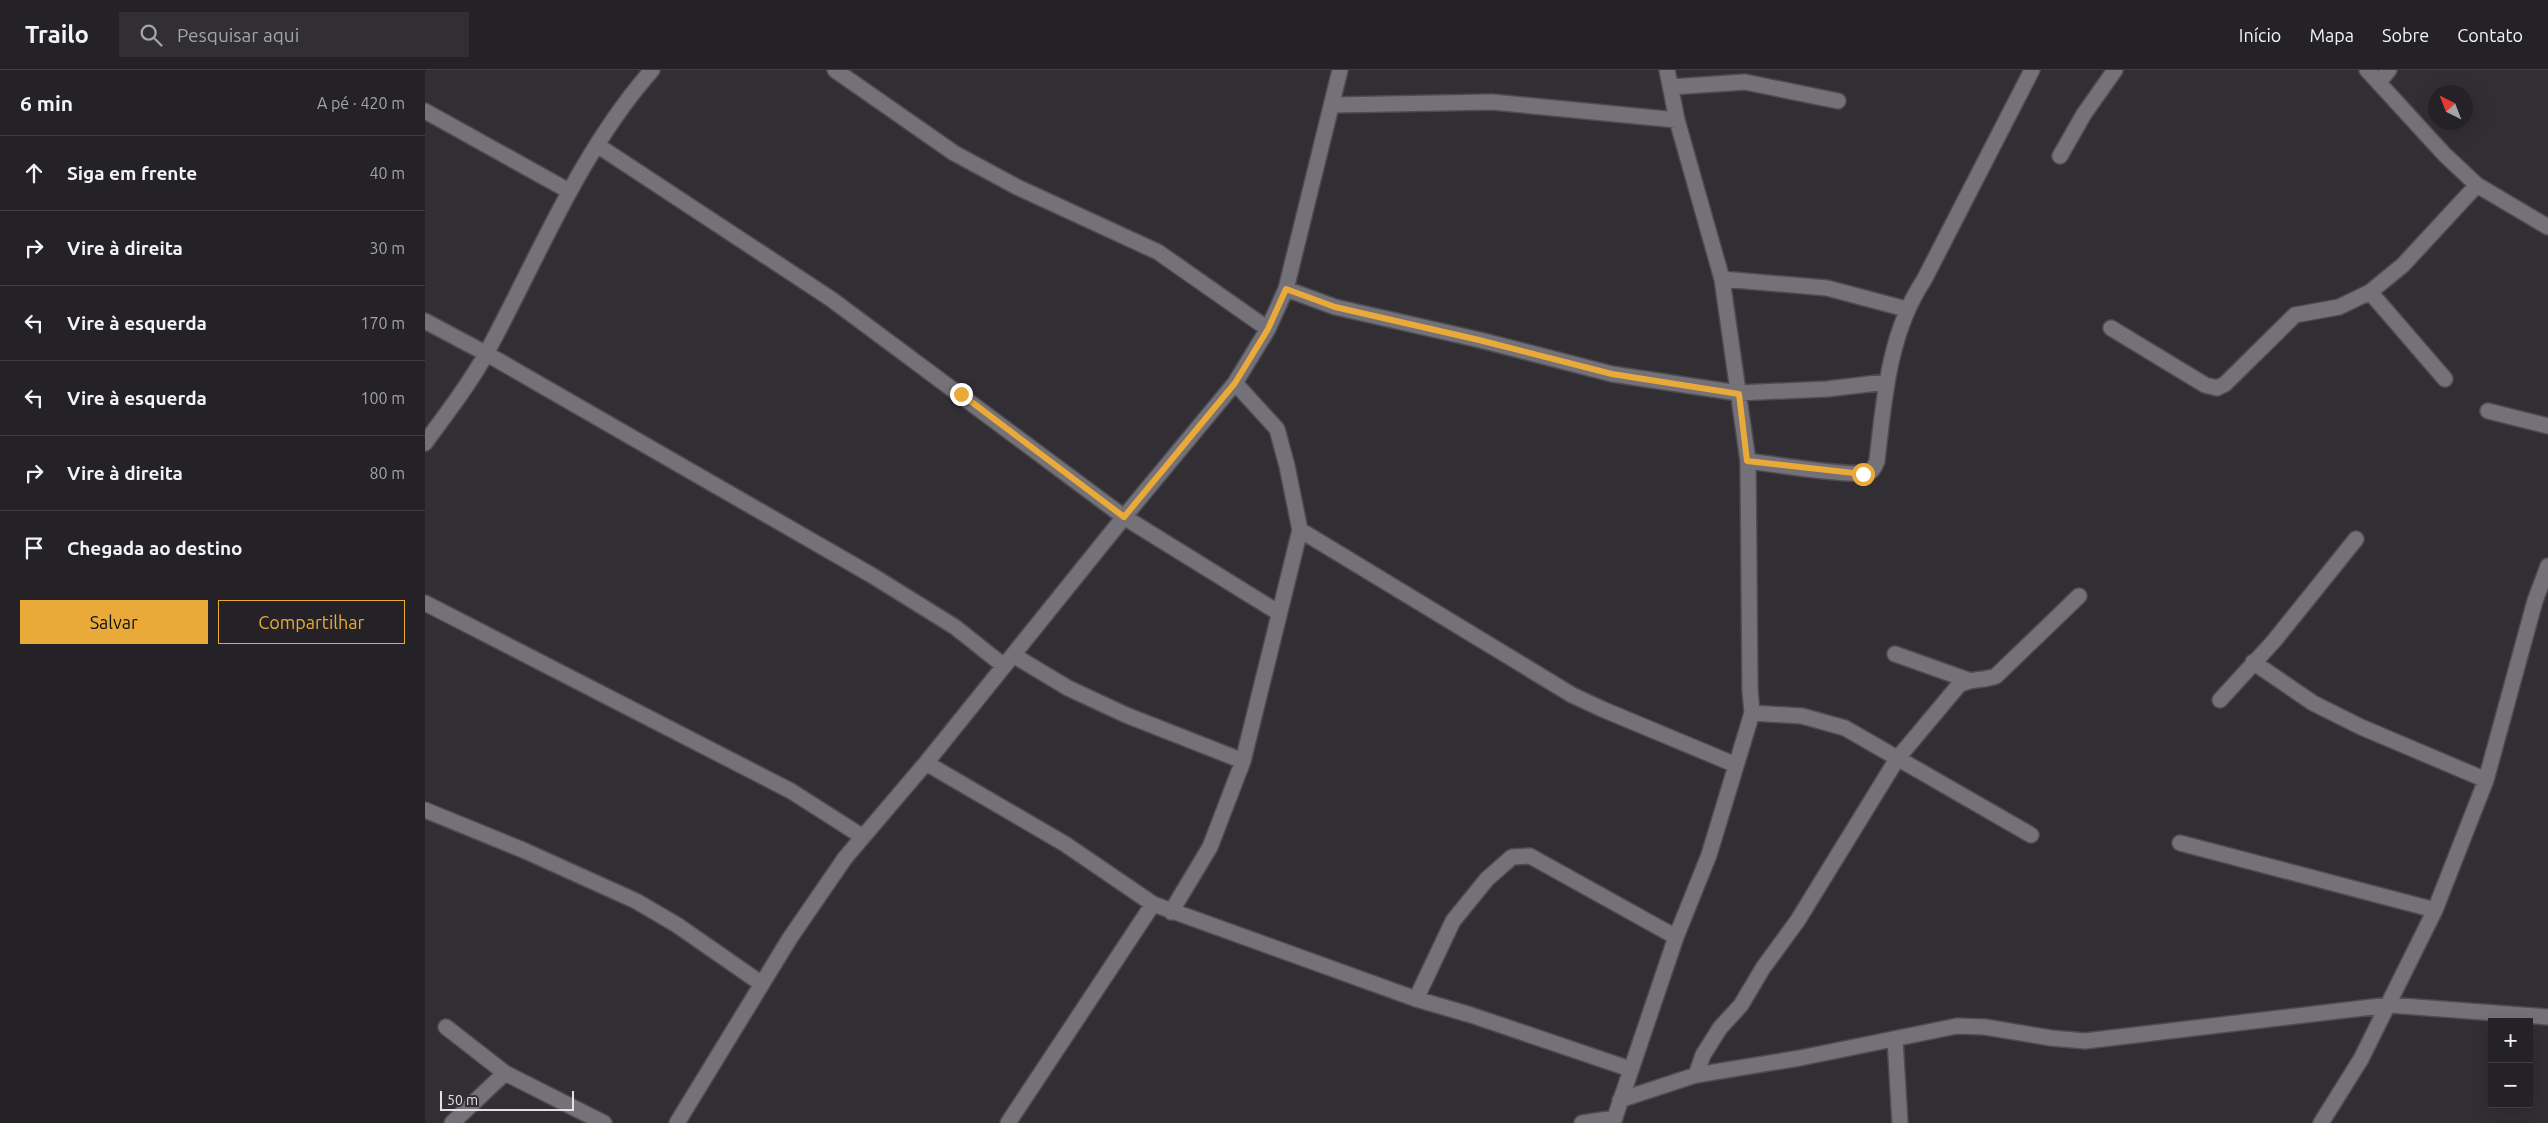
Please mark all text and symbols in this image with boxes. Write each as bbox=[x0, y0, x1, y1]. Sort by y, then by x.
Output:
search box bbox=[119, 12, 469, 57]
text: Trailo bbox=[25, 21, 89, 48]
icon: search bbox=[137, 21, 165, 49]
text: Pesquisar aqui bbox=[177, 24, 299, 46]
text: Início bbox=[2239, 25, 2281, 45]
text: Mapa bbox=[2309, 25, 2354, 45]
text: Sobre bbox=[2382, 25, 2429, 45]
text: Contato bbox=[2457, 25, 2523, 45]
north arrow bbox=[2428, 85, 2473, 130]
text: 6 min bbox=[20, 91, 73, 115]
text: A pé · 420 m bbox=[317, 94, 405, 112]
icon: ahead bbox=[20, 159, 48, 187]
text: Siga em frente bbox=[67, 162, 197, 184]
text: 40 m bbox=[369, 164, 405, 182]
icon: right bbox=[20, 234, 48, 262]
text: Vire à direita bbox=[67, 237, 183, 259]
text: 30 m bbox=[369, 239, 405, 257]
icon: left bbox=[20, 309, 48, 337]
text: Vire à esquerda bbox=[67, 312, 207, 334]
text: 170 m bbox=[360, 314, 405, 332]
route end bbox=[950, 383, 973, 406]
icon: left bbox=[20, 384, 48, 412]
text: Vire à esquerda bbox=[67, 387, 207, 409]
text: 100 m bbox=[360, 389, 405, 407]
icon: right bbox=[20, 459, 48, 487]
text: Vire à direita bbox=[67, 462, 183, 484]
route start bbox=[1852, 463, 1875, 486]
text: 80 m bbox=[369, 464, 405, 482]
icon: arrive bbox=[20, 534, 48, 562]
text: Chegada ao destino bbox=[67, 537, 243, 559]
button: Salvar bbox=[20, 600, 208, 644]
button: Compartilhar bbox=[218, 600, 405, 644]
map controls bbox=[2488, 1018, 2533, 1108]
button: + bbox=[2488, 1018, 2533, 1063]
button: − bbox=[2488, 1063, 2533, 1108]
scale bar bbox=[440, 1088, 574, 1111]
text: 50 m bbox=[447, 1092, 478, 1108]

